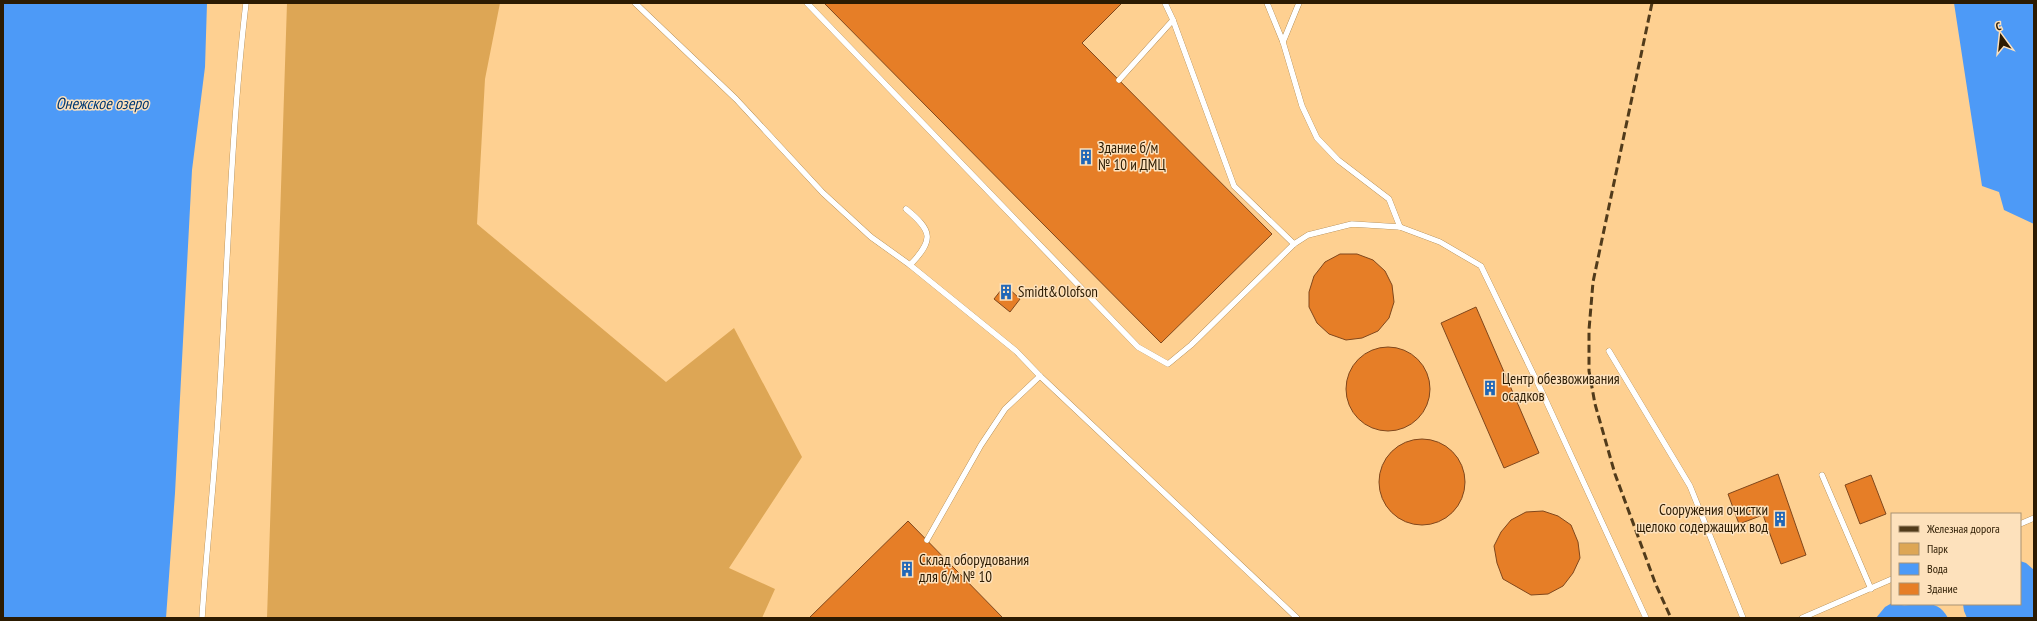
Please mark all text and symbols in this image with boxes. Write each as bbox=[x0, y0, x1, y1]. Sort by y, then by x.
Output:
north arrow bbox=[1981, 16, 2021, 56]
text: С bbox=[1994, 19, 2003, 34]
water label: Онежское озеро bbox=[56, 93, 149, 113]
place label: Здание б/м № 10 и ДМЦ bbox=[1098, 138, 1166, 174]
building icon: Здание б/м № 10 и ДМЦ bbox=[1077, 148, 1095, 166]
place label: Smidt&Olofson bbox=[1018, 282, 1098, 301]
building icon: Smidt&Olofson bbox=[997, 283, 1015, 301]
place label: Центр обезвоживания осадков bbox=[1502, 369, 1620, 405]
building icon: Центр обезвоживания осадков bbox=[1481, 379, 1499, 397]
place label: Сооружения очистки щелоко содержащих вод bbox=[1636, 500, 1768, 536]
building icon: Сооружения очистки щелоко содержащих вод bbox=[1771, 510, 1789, 528]
legend bbox=[1891, 513, 2021, 605]
text: Железная дорога bbox=[1926, 521, 2000, 536]
text: Парк bbox=[1927, 541, 1948, 556]
place label: Склад оборудования для б/м № 10 bbox=[919, 550, 1029, 586]
building icon: Склад оборудования для б/м № 10 bbox=[898, 560, 916, 578]
text: Вода bbox=[1927, 561, 1948, 576]
text: Здание bbox=[1927, 581, 1958, 596]

